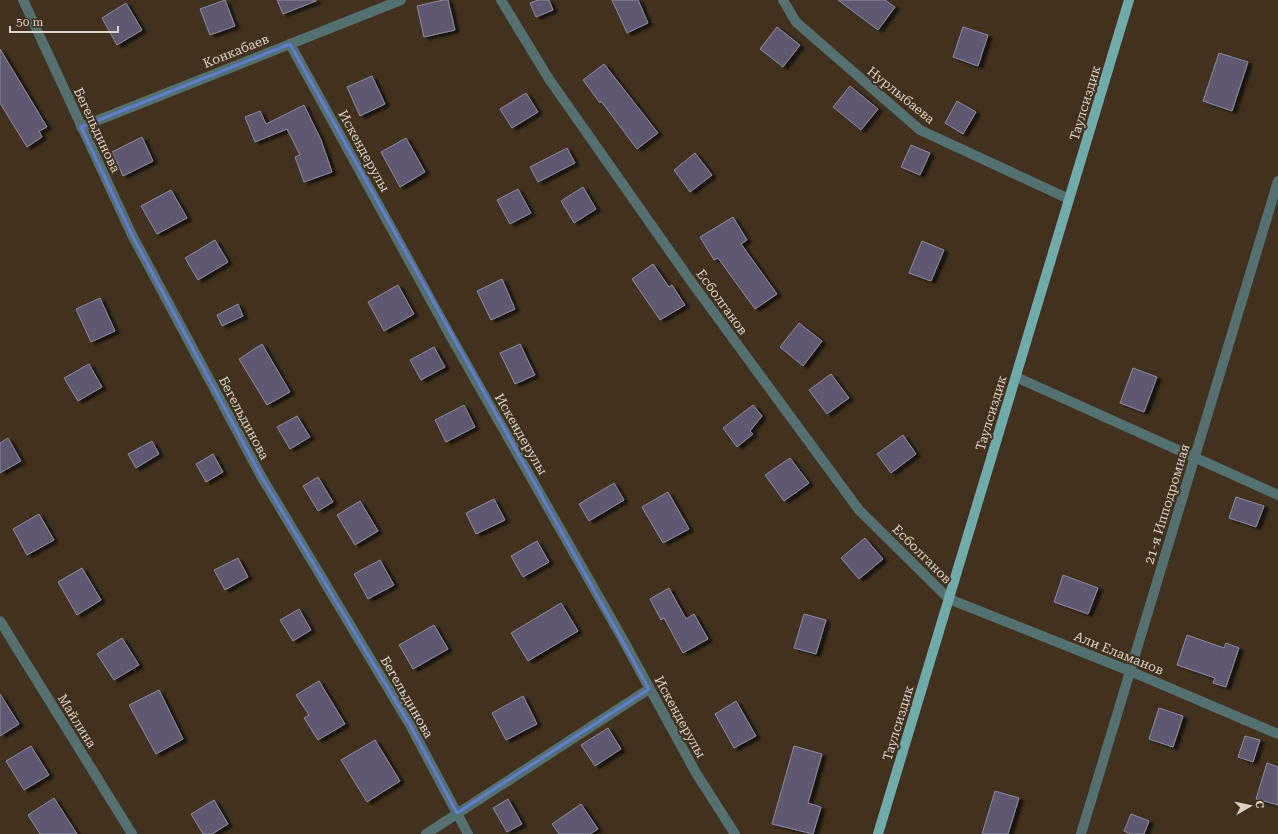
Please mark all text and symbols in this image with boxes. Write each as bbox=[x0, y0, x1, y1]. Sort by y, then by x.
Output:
scale bar bbox=[10, 8, 118, 34]
text: 50 m bbox=[16, 15, 43, 29]
street label: Конкабаев bbox=[201, 31, 271, 71]
street label: Нурлыбаева bbox=[864, 63, 938, 127]
street label: Таулсиздик bbox=[1066, 64, 1104, 142]
street label: Бегельдинова bbox=[71, 85, 123, 175]
street label: Искендерулы bbox=[335, 107, 393, 195]
street label: Есболганов bbox=[693, 266, 751, 338]
street label: Бегельдинова bbox=[216, 374, 272, 462]
street label: Таулсиздик bbox=[972, 374, 1010, 452]
street label: Искендерулы bbox=[492, 391, 551, 478]
street label: 21-я Ипподромная bbox=[1142, 442, 1192, 566]
street label: Есболганов bbox=[889, 521, 955, 587]
street label: Али Еламанов bbox=[1072, 628, 1166, 678]
street label: Бегельдинова bbox=[377, 653, 437, 741]
street label: Искендерулы bbox=[651, 673, 709, 761]
street label: Таулсиздик bbox=[879, 684, 917, 762]
street label: Майлина bbox=[55, 691, 99, 751]
north arrow bbox=[1230, 786, 1270, 826]
text: С bbox=[1252, 800, 1266, 810]

